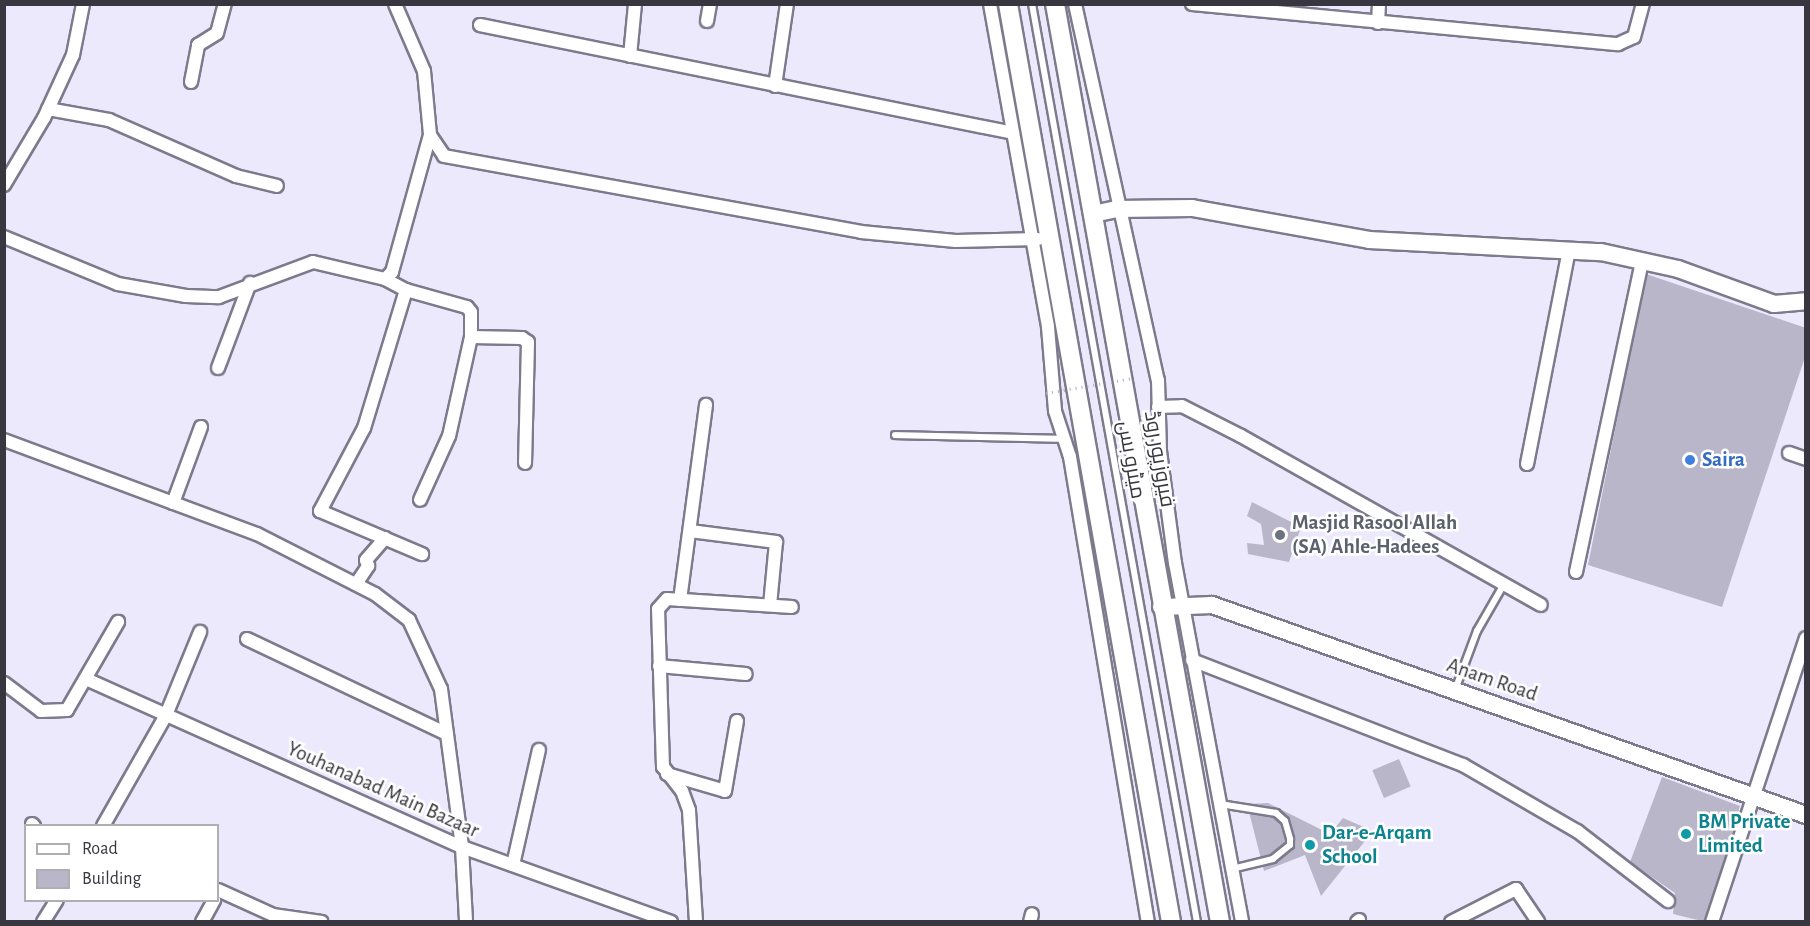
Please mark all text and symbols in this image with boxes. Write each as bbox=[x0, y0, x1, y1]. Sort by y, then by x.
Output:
street label: فیروزپور روڈ bbox=[1138, 409, 1180, 509]
street label: میٹرو بس bbox=[1112, 419, 1150, 501]
place label: Saira bbox=[1702, 447, 1745, 473]
marker: Saira bbox=[1683, 453, 1697, 467]
place label: Masjid Rasool Allah (SA) Ahle-Hadees bbox=[1292, 510, 1457, 560]
marker: Masjid Rasool Allah (SA) Ahle-Hadees bbox=[1273, 528, 1287, 542]
street label: Anam Road bbox=[1443, 653, 1541, 707]
street label: Youhanabad Main Bazaar bbox=[283, 736, 483, 844]
place label: BM Private Limited bbox=[1698, 809, 1790, 859]
place label: Dar-e-Arqam School bbox=[1322, 820, 1432, 870]
legend bbox=[24, 824, 219, 902]
marker: BM Private Limited bbox=[1679, 827, 1693, 841]
marker: Dar-e-Arqam School bbox=[1303, 838, 1317, 852]
text: Road bbox=[82, 840, 118, 858]
text: Building bbox=[82, 870, 141, 888]

